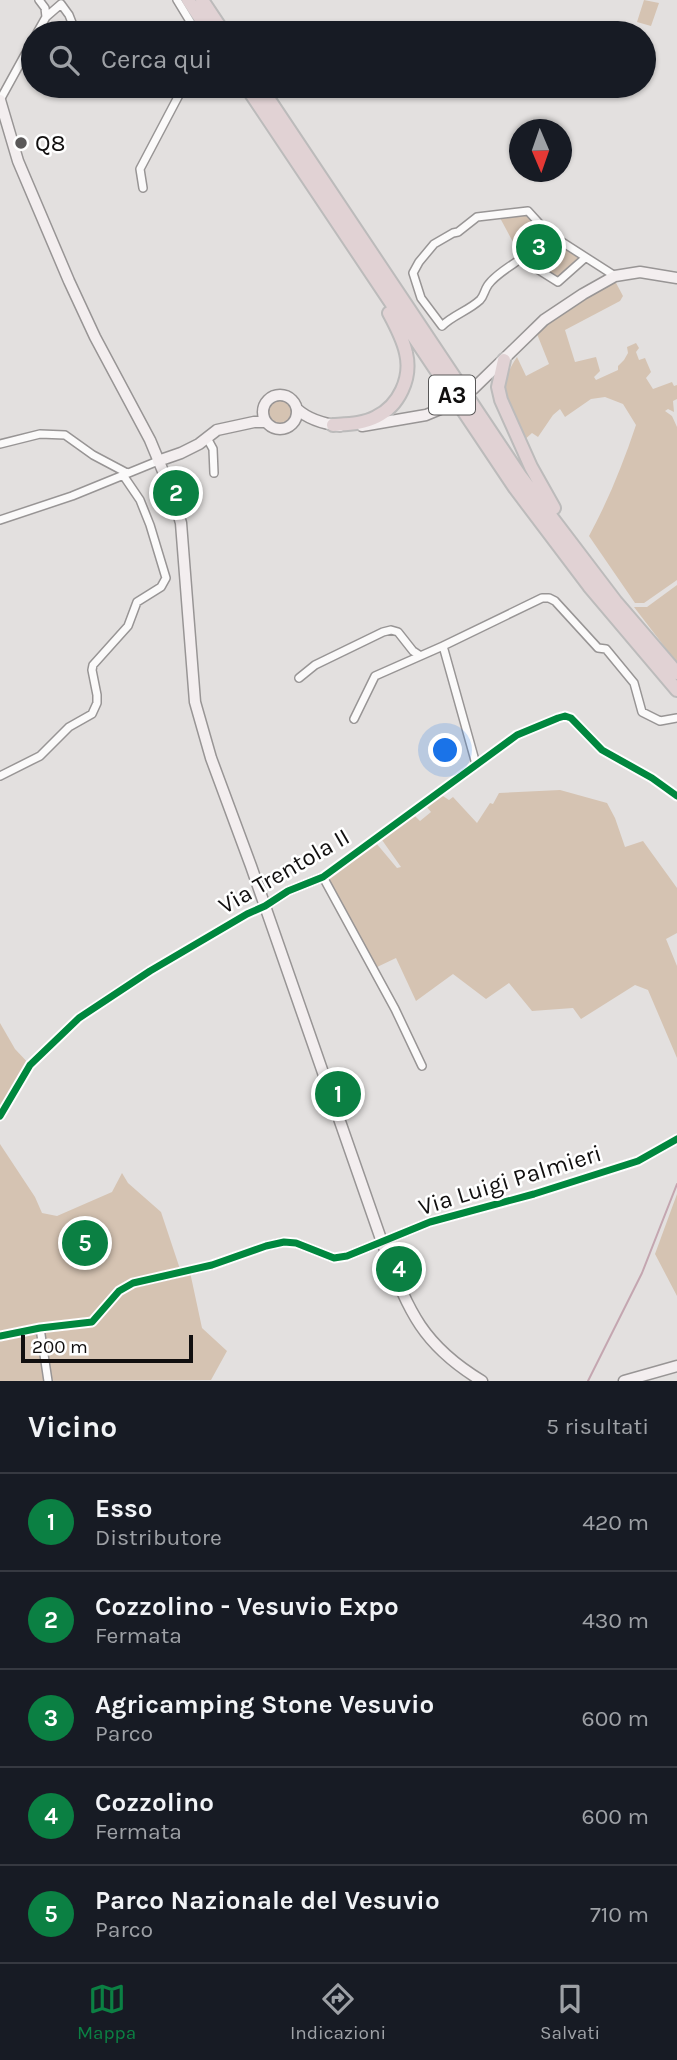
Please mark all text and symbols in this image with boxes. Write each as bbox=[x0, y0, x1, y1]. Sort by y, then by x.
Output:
search box bbox=[21, 21, 656, 98]
icon: search bbox=[45, 41, 83, 79]
text: Cerca qui bbox=[101, 44, 212, 75]
north arrow bbox=[509, 119, 572, 182]
place label: Q8 bbox=[35, 129, 65, 157]
marker: Q8 bbox=[13, 135, 29, 151]
pin: 3 bbox=[516, 221, 562, 273]
road number: A3 bbox=[429, 376, 475, 414]
pin: 2 bbox=[153, 467, 199, 519]
your location bbox=[428, 733, 462, 767]
street label: Via Trentola II bbox=[214, 822, 354, 920]
pin: 1 bbox=[315, 1068, 361, 1120]
street label: Via Luigi Palmieri bbox=[415, 1139, 605, 1221]
pin: 5 bbox=[62, 1217, 108, 1269]
pin: 4 bbox=[376, 1243, 422, 1295]
scale bar bbox=[21, 1332, 192, 1364]
text: 200 m bbox=[32, 1336, 88, 1358]
text: Vicino bbox=[28, 1409, 117, 1445]
text: 5 risultati bbox=[546, 1413, 649, 1440]
text: Esso bbox=[95, 1493, 152, 1524]
text: 1 bbox=[47, 1509, 55, 1536]
text: 420 m bbox=[582, 1509, 649, 1536]
text: Distributore bbox=[95, 1524, 222, 1551]
text: Cozzolino - Vesuvio Expo bbox=[95, 1591, 399, 1622]
text: 2 bbox=[44, 1607, 58, 1634]
text: 430 m bbox=[582, 1607, 649, 1634]
text: Fermata bbox=[95, 1622, 182, 1649]
text: Agricamping Stone Vesuvio bbox=[95, 1689, 434, 1720]
text: 3 bbox=[44, 1705, 58, 1732]
text: 600 m bbox=[582, 1705, 649, 1732]
text: Parco bbox=[95, 1720, 153, 1747]
text: Cozzolino bbox=[95, 1787, 214, 1818]
text: 4 bbox=[44, 1803, 58, 1830]
text: 600 m bbox=[582, 1803, 649, 1830]
text: Fermata bbox=[95, 1818, 182, 1845]
text: Parco Nazionale del Vesuvio bbox=[95, 1885, 440, 1916]
text: 5 bbox=[44, 1901, 58, 1928]
text: 710 m bbox=[590, 1901, 649, 1928]
text: Parco bbox=[95, 1916, 153, 1943]
tab: Mappa bbox=[77, 1980, 136, 2044]
tab: Indicazioni bbox=[290, 1980, 386, 2044]
tab: Salvati bbox=[540, 1980, 600, 2044]

